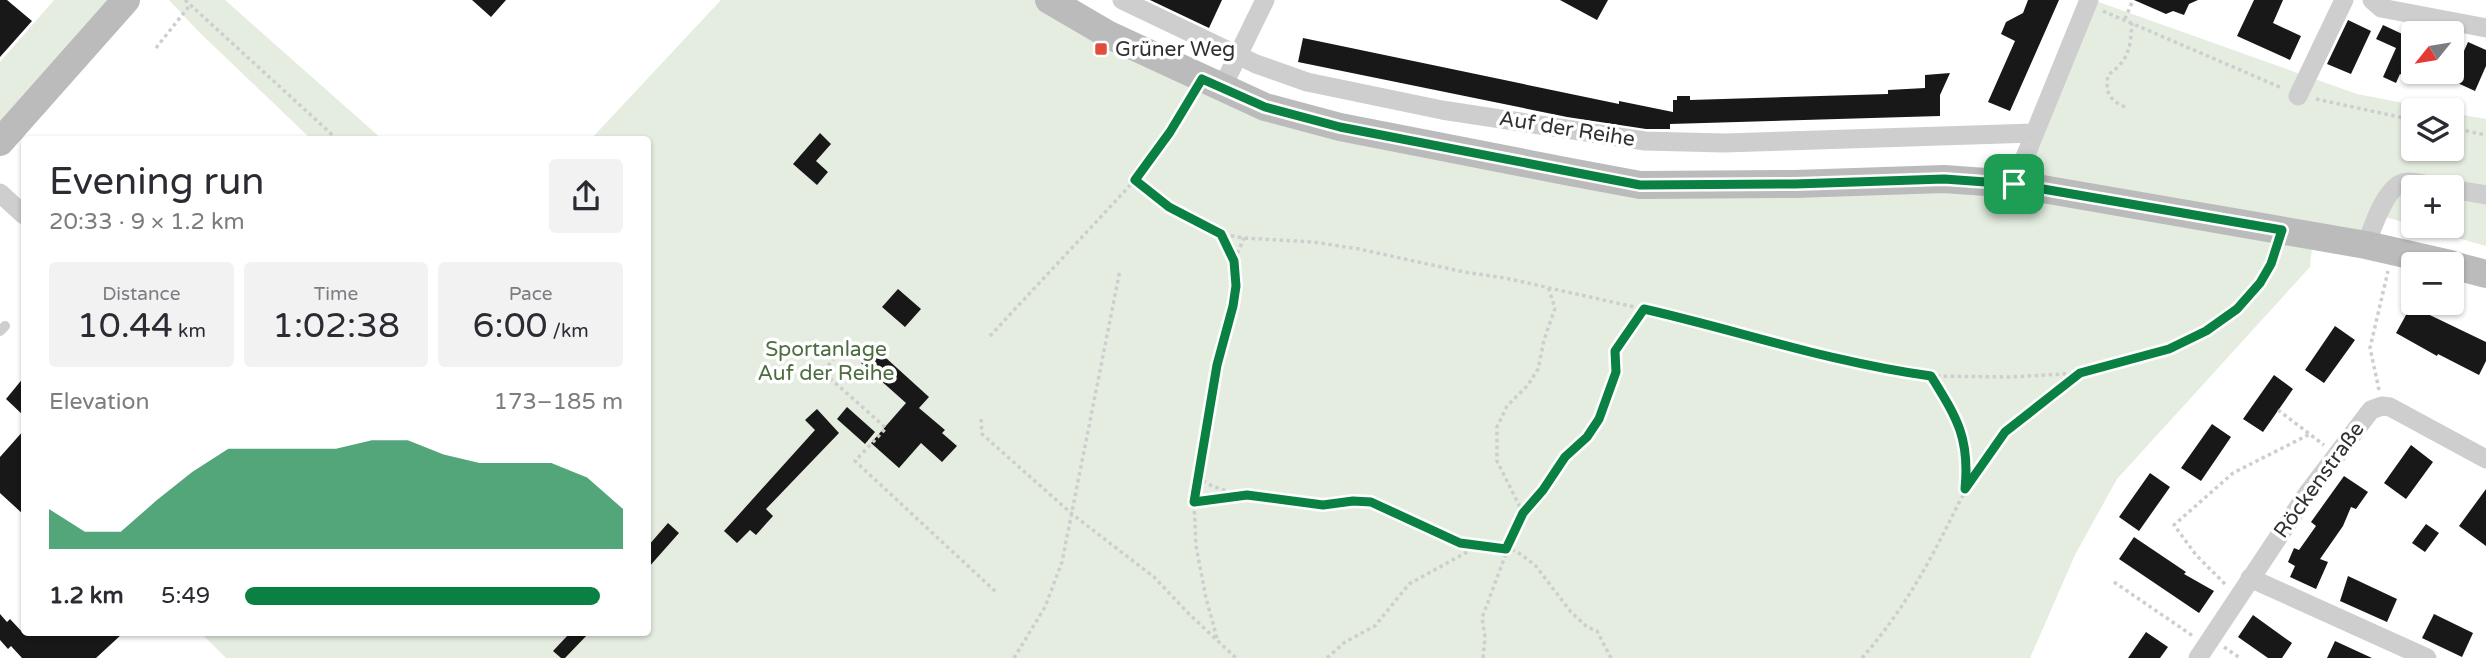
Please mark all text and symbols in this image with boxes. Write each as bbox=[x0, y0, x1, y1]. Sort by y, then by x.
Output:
north arrow bbox=[2401, 21, 2464, 84]
map controls bbox=[2401, 21, 2464, 315]
place label: Grüner Weg bbox=[1115, 37, 1235, 62]
marker: Grüner Weg bbox=[1093, 41, 1109, 57]
button: layers bbox=[2401, 98, 2464, 161]
street label: Auf der Reihe bbox=[1497, 106, 1637, 152]
pin bbox=[1984, 154, 2044, 214]
text: Evening run bbox=[49, 159, 264, 205]
button: share bbox=[549, 159, 623, 233]
icon: arrive bbox=[1995, 165, 2033, 203]
button: + bbox=[2401, 175, 2464, 238]
text: 20:33 · 9 × 1.2 km bbox=[49, 208, 245, 236]
button: − bbox=[2401, 252, 2464, 315]
text: Distance bbox=[102, 283, 180, 305]
text: Time bbox=[314, 283, 358, 305]
text: Pace bbox=[509, 283, 553, 305]
text: 10.44 bbox=[77, 305, 173, 347]
text: 1:02:38 bbox=[272, 305, 400, 347]
text: 6:00 bbox=[473, 305, 548, 347]
text: km bbox=[173, 320, 206, 342]
text: /km bbox=[548, 320, 589, 342]
park label: Sportanlage Auf der Reihe bbox=[757, 337, 895, 386]
text: Elevation bbox=[49, 388, 150, 416]
text: 173–185 m bbox=[494, 388, 623, 416]
street label: Röckenstraße bbox=[2269, 417, 2370, 543]
text: 1.2 km bbox=[49, 582, 124, 610]
text: 5:49 bbox=[161, 582, 210, 610]

